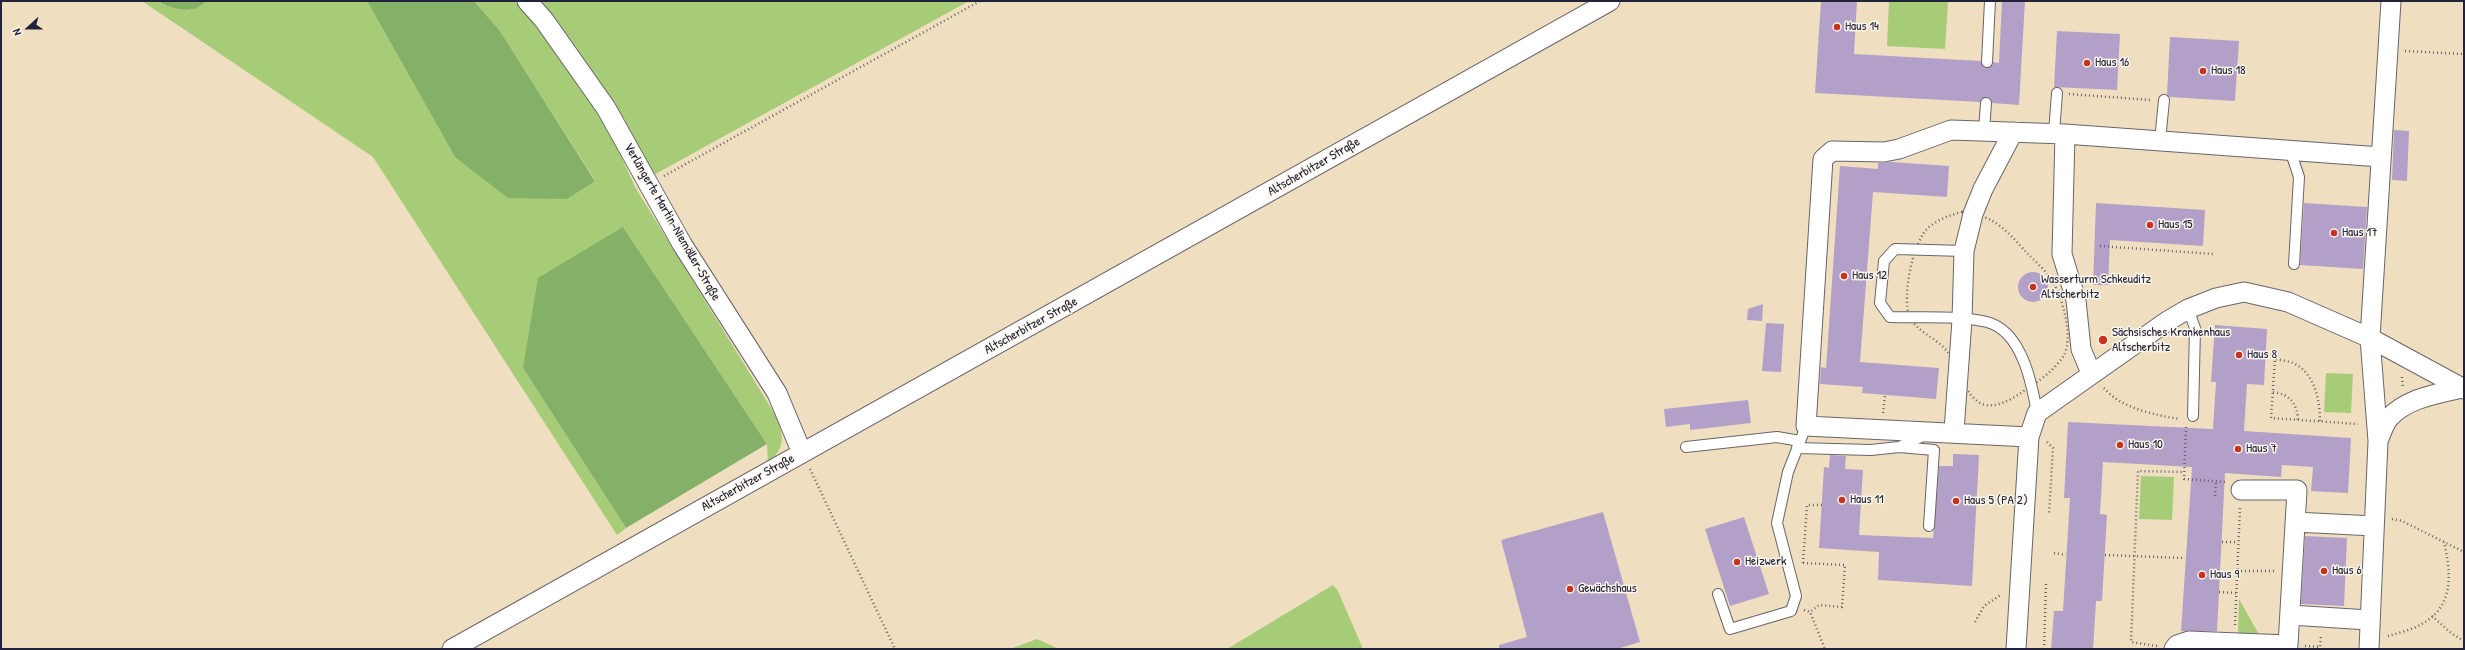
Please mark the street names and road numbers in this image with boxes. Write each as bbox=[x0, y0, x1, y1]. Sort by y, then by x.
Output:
street label: Altscherbitzer Straße bbox=[1265, 134, 1363, 200]
street label: Verlängerte Martin-Niemöller-Straße bbox=[620, 140, 724, 304]
street label: Altscherbitzer Straße bbox=[982, 294, 1080, 358]
street label: Altscherbitzer Straße bbox=[699, 451, 797, 515]

